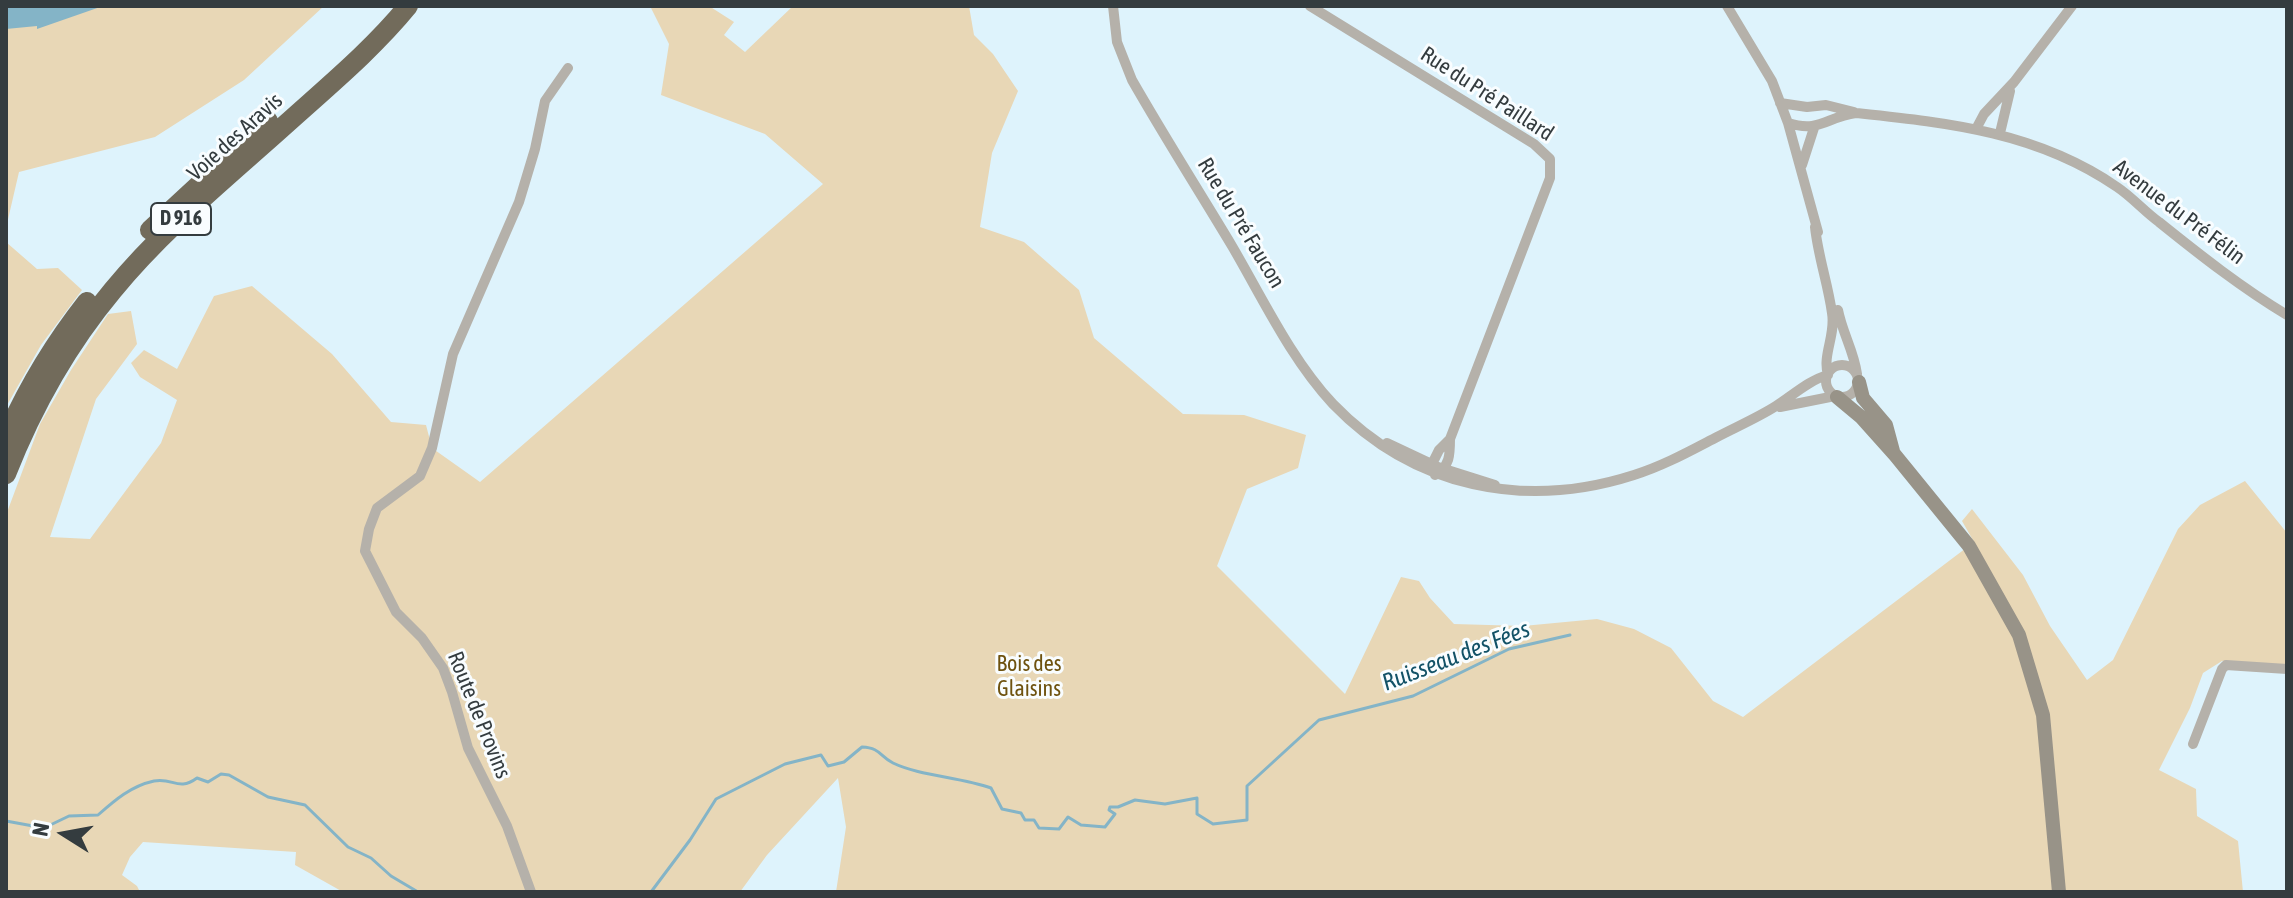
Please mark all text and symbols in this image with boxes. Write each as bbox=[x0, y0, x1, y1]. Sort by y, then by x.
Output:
street label: Rue du Pré Paillard bbox=[1415, 41, 1559, 147]
street label: Voie des Aravis bbox=[182, 87, 288, 187]
street label: Rue du Pré Faucon bbox=[1192, 153, 1290, 293]
street label: Avenue du Pré Félin bbox=[2108, 154, 2250, 270]
road number: D 916 bbox=[151, 203, 211, 235]
water label: Ruisseau des Fées bbox=[1378, 615, 1534, 697]
street label: Route de Provins bbox=[442, 648, 516, 782]
park label: Bois des Glaisins bbox=[997, 651, 1061, 702]
north arrow bbox=[24, 794, 104, 874]
text: N bbox=[26, 821, 54, 838]

